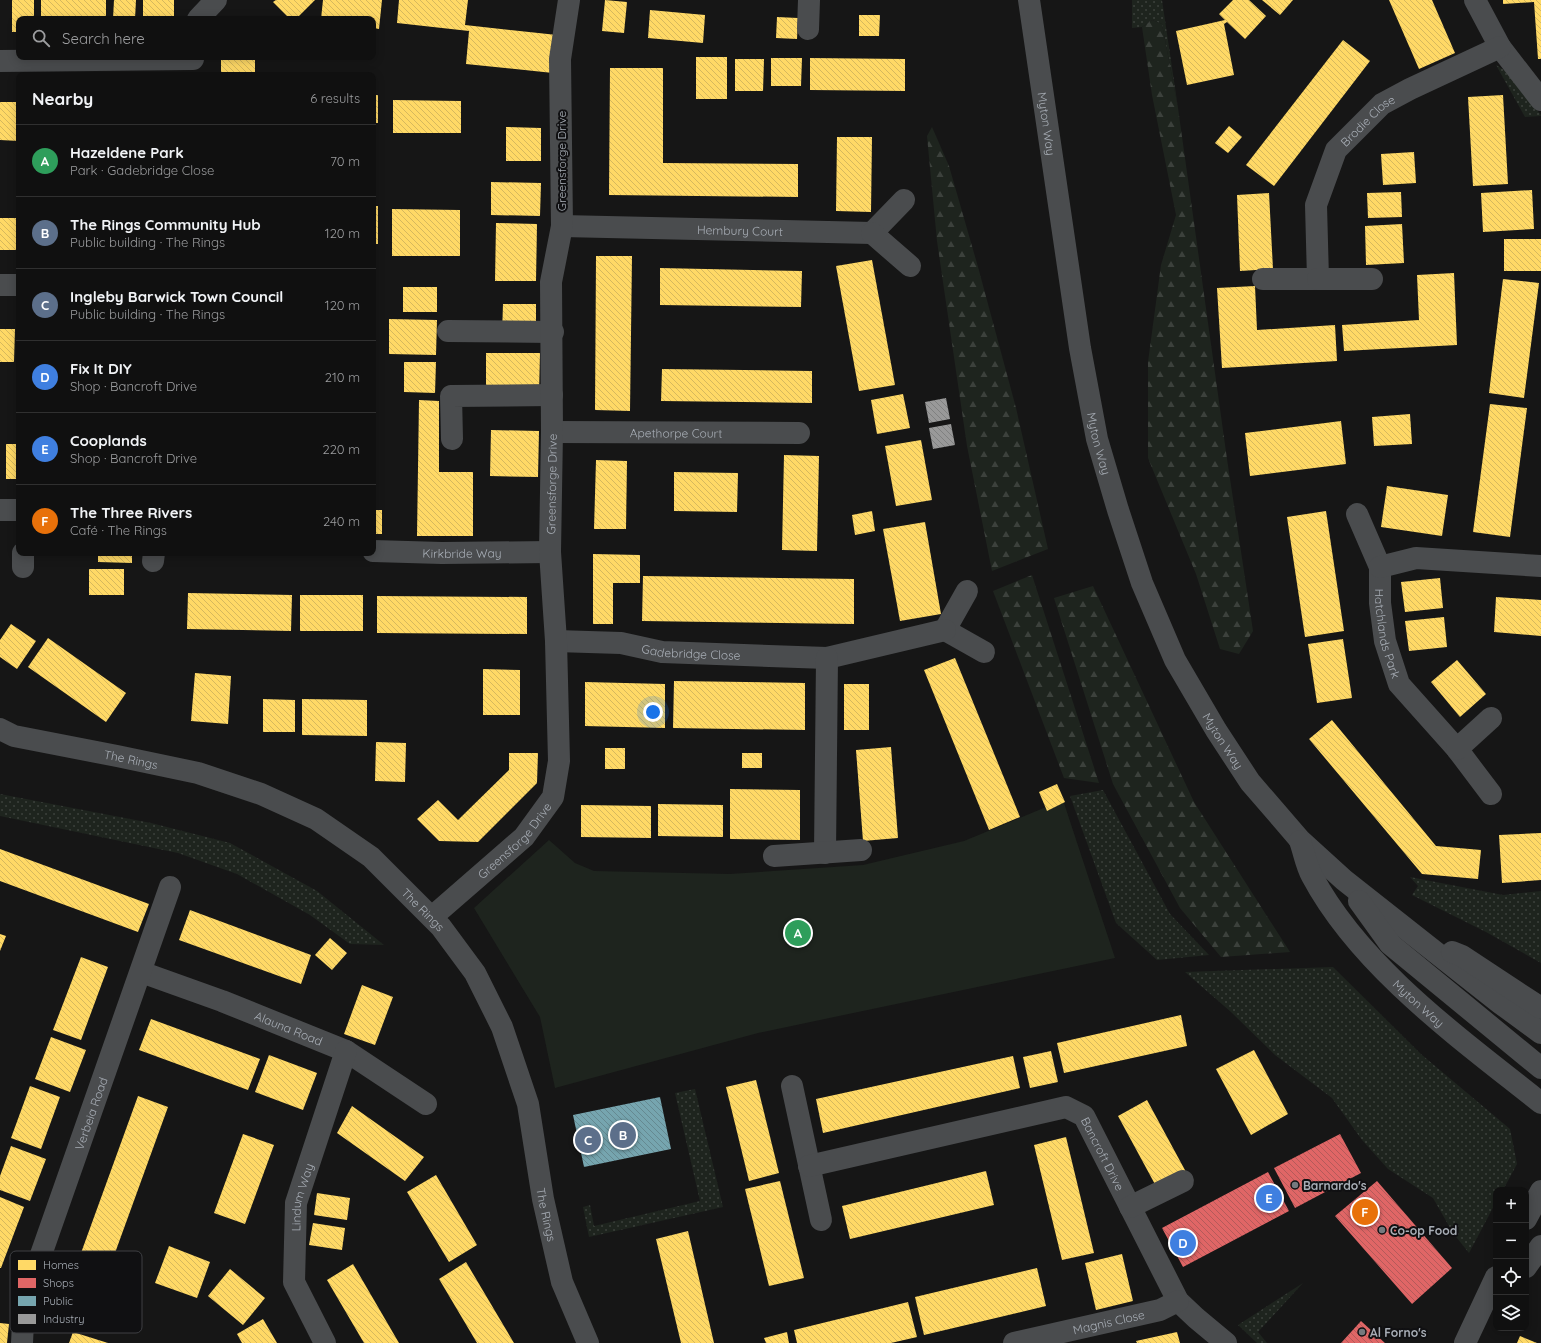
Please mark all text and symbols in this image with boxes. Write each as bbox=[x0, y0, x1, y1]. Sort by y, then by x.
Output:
search box bbox=[16, 16, 376, 60]
icon: search bbox=[30, 27, 52, 49]
text: Search here bbox=[62, 29, 145, 48]
text: Nearby bbox=[32, 88, 93, 109]
text: 6 results bbox=[310, 90, 360, 106]
street label: Myton Way bbox=[1035, 91, 1059, 156]
street label: Brodie Close bbox=[1337, 91, 1397, 149]
street label: Greensforge Drive bbox=[554, 111, 569, 211]
text: Hazeldene Park bbox=[70, 143, 184, 162]
text: A bbox=[41, 153, 49, 169]
text: 70 m bbox=[330, 153, 360, 169]
text: Park · Gadebridge Close bbox=[70, 162, 214, 178]
text: The Rings Community Hub bbox=[70, 215, 261, 234]
street label: Hembury Court bbox=[697, 222, 783, 238]
text: B bbox=[41, 225, 49, 241]
text: 120 m bbox=[325, 225, 360, 241]
text: Public building · The Rings bbox=[70, 234, 225, 250]
text: Ingleby Barwick Town Council bbox=[70, 287, 283, 306]
text: C bbox=[41, 297, 49, 313]
text: 120 m bbox=[325, 297, 360, 313]
text: Public building · The Rings bbox=[70, 306, 225, 322]
text: Fix It DIY bbox=[70, 359, 132, 378]
text: D bbox=[40, 369, 50, 385]
text: 210 m bbox=[325, 369, 360, 385]
text: Shop · Bancroft Drive bbox=[70, 378, 197, 394]
street label: Myton Way bbox=[1085, 411, 1115, 476]
street label: Apethorpe Court bbox=[630, 425, 722, 440]
text: Cooplands bbox=[70, 431, 147, 450]
street label: Greensforge Drive bbox=[543, 433, 559, 535]
text: E bbox=[41, 441, 49, 457]
text: 220 m bbox=[322, 441, 360, 457]
text: Shop · Bancroft Drive bbox=[70, 450, 197, 466]
text: The Three Rivers bbox=[70, 503, 192, 522]
text: F bbox=[41, 513, 49, 529]
text: 240 m bbox=[323, 513, 360, 529]
text: Café · The Rings bbox=[70, 522, 167, 538]
street label: Kirkbride Way bbox=[422, 545, 502, 561]
street label: Hatchlands Park bbox=[1373, 588, 1404, 680]
street label: Gadebridge Close bbox=[640, 640, 741, 662]
your location bbox=[643, 702, 663, 722]
street label: Myton Way bbox=[1200, 710, 1247, 772]
street label: The Rings bbox=[103, 746, 160, 772]
street label: Greensforge Drive bbox=[474, 799, 555, 882]
street label: The Rings bbox=[399, 885, 448, 934]
pin: A bbox=[785, 918, 811, 948]
street label: Myton Way bbox=[1390, 976, 1448, 1030]
street label: Alauna Road bbox=[253, 1008, 325, 1048]
street label: Verbeia Road bbox=[71, 1075, 110, 1152]
street label: Bancroft Drive bbox=[1078, 1114, 1128, 1193]
pin: B bbox=[610, 1120, 636, 1150]
pin: C bbox=[575, 1125, 601, 1155]
street label: Lindum Way bbox=[288, 1161, 316, 1232]
place label: Barnardo's bbox=[1303, 1178, 1367, 1193]
marker: Barnardo's bbox=[1290, 1180, 1300, 1190]
pin: E bbox=[1256, 1183, 1282, 1213]
street label: The Rings bbox=[534, 1187, 560, 1243]
map controls bbox=[1493, 1187, 1529, 1331]
button: + bbox=[1493, 1187, 1529, 1223]
pin: F bbox=[1352, 1197, 1378, 1227]
place label: Co-op Food bbox=[1390, 1223, 1457, 1238]
button: − bbox=[1493, 1223, 1529, 1259]
marker: Co-op Food bbox=[1377, 1225, 1387, 1235]
pin: D bbox=[1170, 1228, 1196, 1258]
legend bbox=[10, 1251, 142, 1333]
text: Homes bbox=[43, 1258, 79, 1272]
button: locate bbox=[1493, 1259, 1529, 1295]
text: Shops bbox=[43, 1276, 74, 1290]
text: Public bbox=[43, 1294, 73, 1308]
button: layers bbox=[1493, 1295, 1529, 1331]
street label: Magnis Close bbox=[1071, 1306, 1146, 1337]
text: Industry bbox=[43, 1312, 85, 1326]
place label: Al Forno's bbox=[1370, 1325, 1427, 1340]
marker: Al Forno's bbox=[1357, 1327, 1367, 1337]

